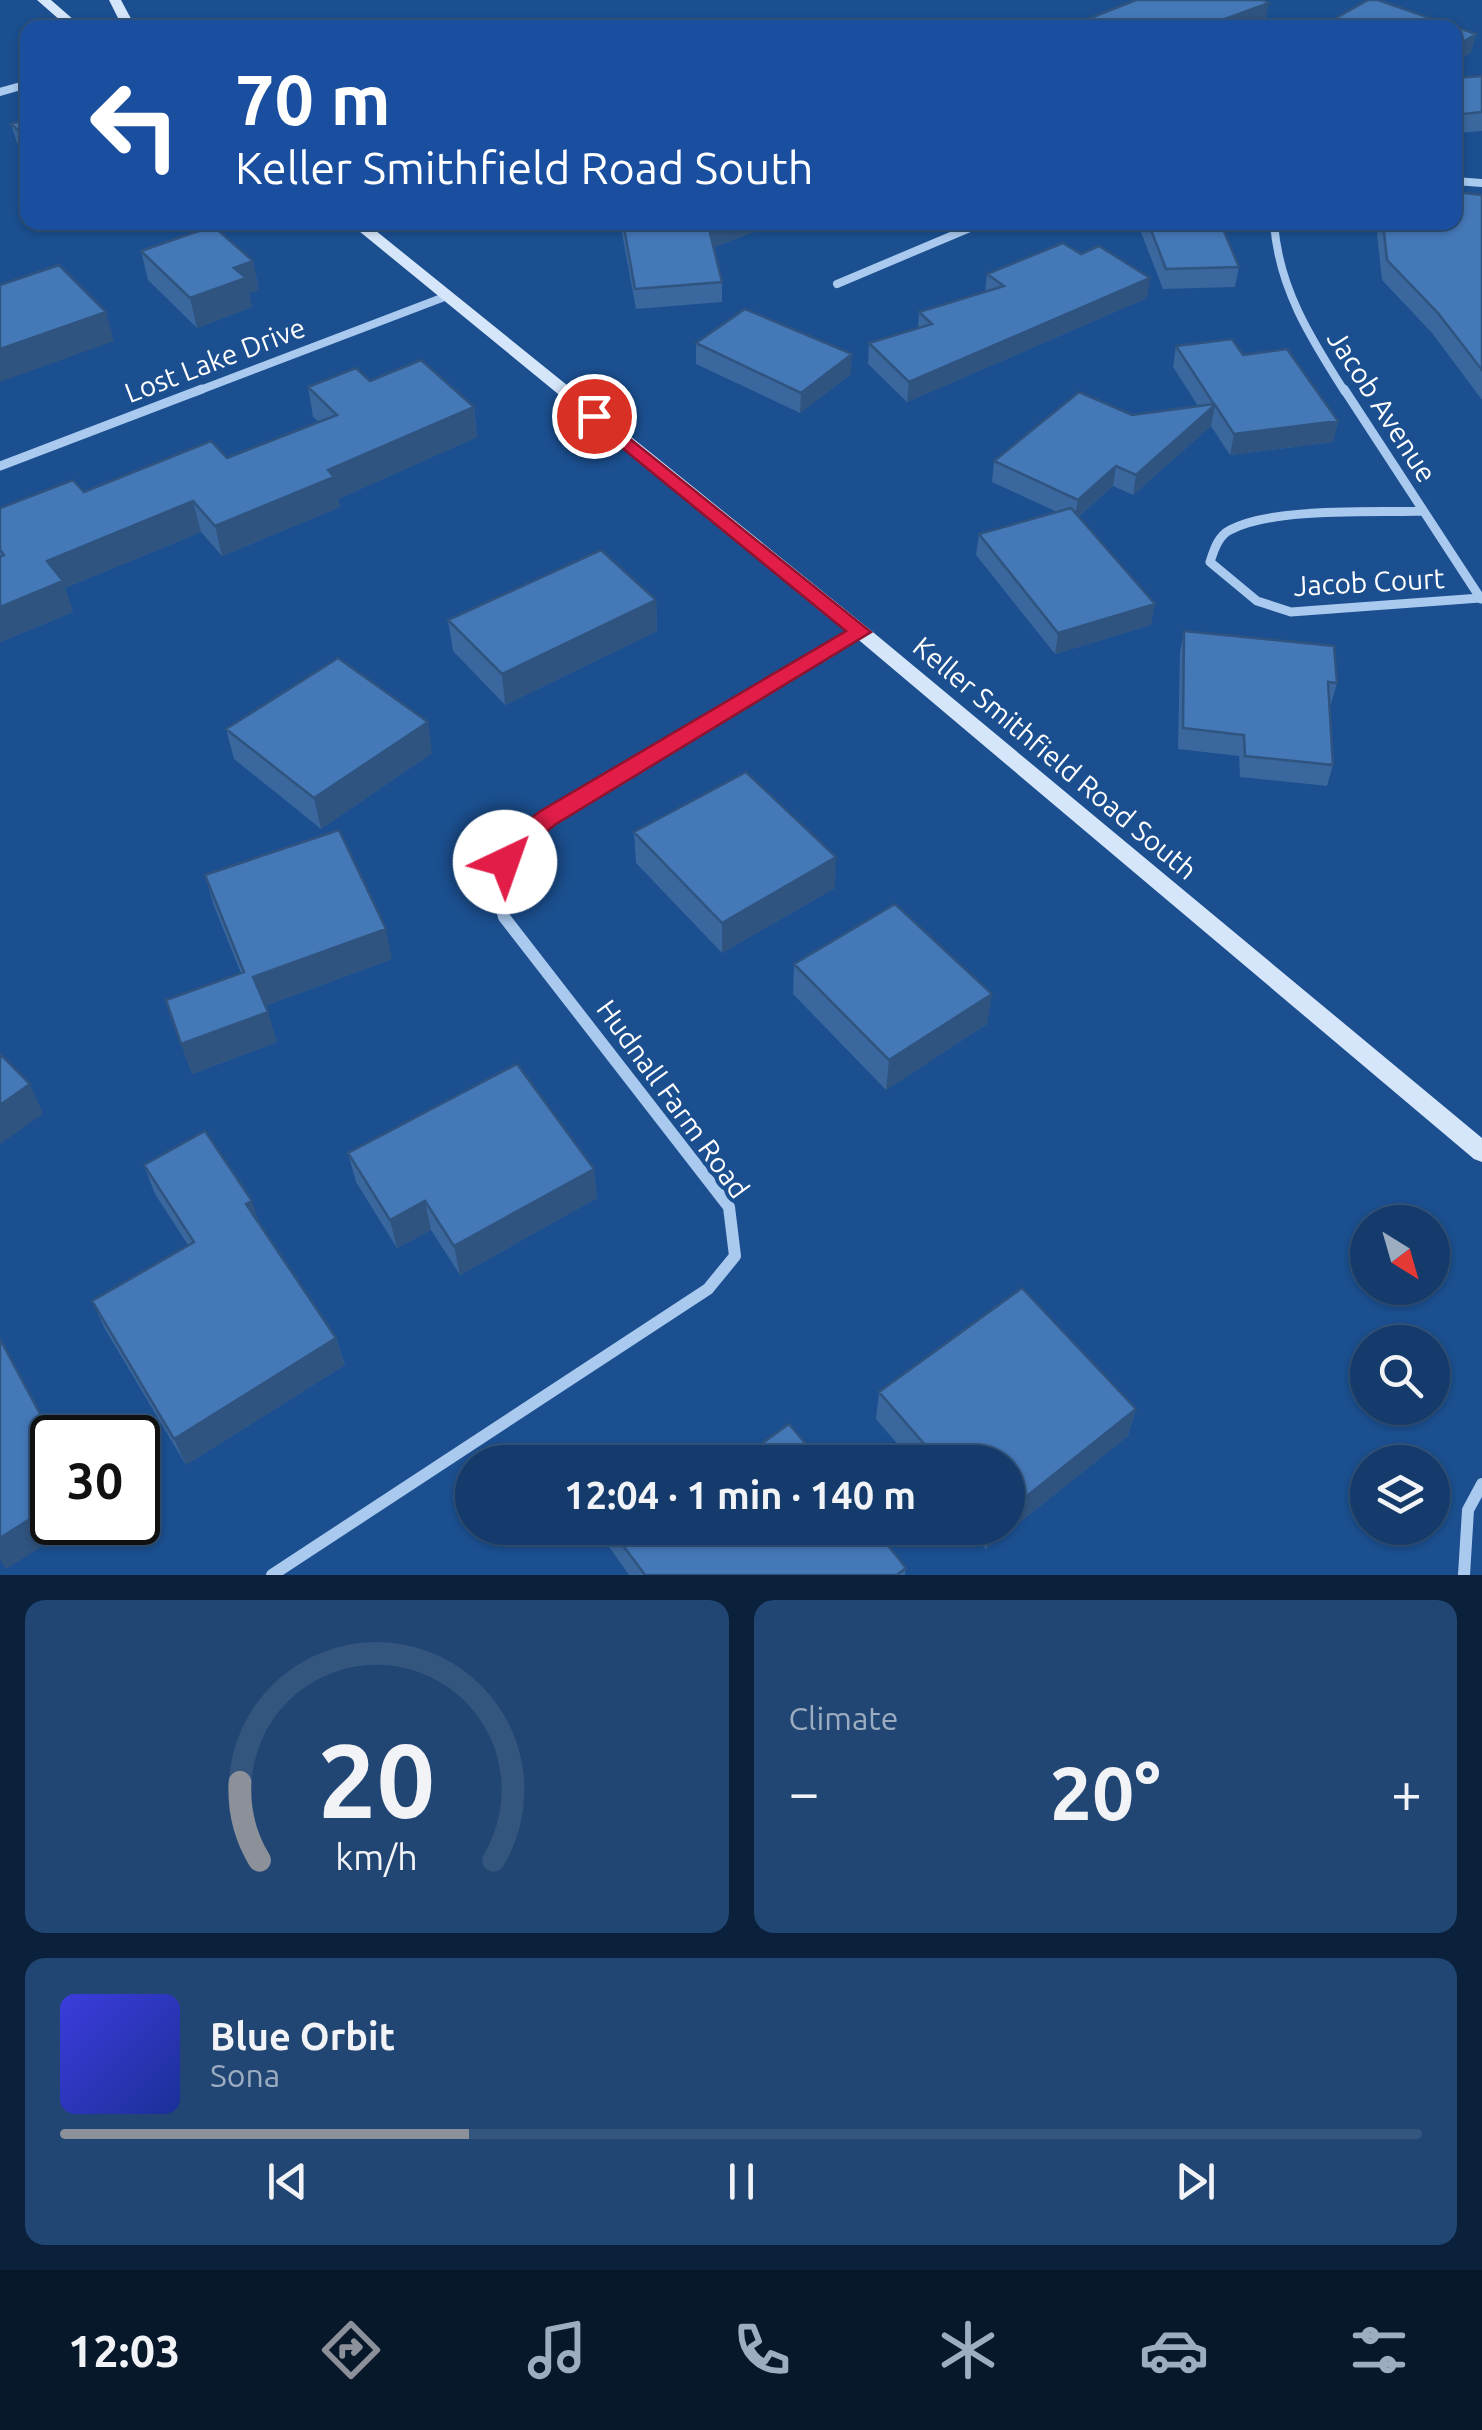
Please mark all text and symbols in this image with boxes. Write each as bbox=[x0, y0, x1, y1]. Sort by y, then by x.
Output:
icon: left bbox=[70, 60, 200, 190]
text: 70 m bbox=[235, 60, 391, 138]
text: Keller Smithfield Road South bbox=[235, 142, 814, 193]
street label: Lost Lake Drive bbox=[120, 311, 309, 408]
street label: Jacob Avenue bbox=[1322, 324, 1443, 487]
pin bbox=[552, 374, 637, 459]
icon: arrive bbox=[567, 389, 622, 444]
street label: Jacob Court bbox=[1293, 562, 1445, 601]
street label: Keller Smithfield Road South bbox=[907, 630, 1203, 885]
position arrow bbox=[453, 810, 557, 914]
street label: Hudnall Farm Road bbox=[591, 994, 756, 1204]
north arrow bbox=[1350, 1205, 1450, 1305]
map controls bbox=[1350, 1205, 1450, 1545]
button: search bbox=[1350, 1325, 1450, 1425]
speed limit sign: 30 bbox=[30, 1415, 160, 1545]
button: layers bbox=[1350, 1445, 1450, 1545]
text: 12:04 · 1 min · 140 m bbox=[564, 1474, 916, 1516]
text: Climate bbox=[789, 1700, 899, 1736]
text: 20 bbox=[318, 1721, 435, 1838]
text: 20° bbox=[1050, 1750, 1161, 1834]
text: − bbox=[789, 1761, 820, 1822]
text: + bbox=[1391, 1761, 1422, 1822]
text: km/h bbox=[335, 1837, 418, 1877]
text: Blue Orbit bbox=[210, 2015, 395, 2057]
text: Sona bbox=[210, 2057, 280, 2093]
icon: previous bbox=[260, 2154, 315, 2209]
icon: pause bbox=[714, 2154, 769, 2209]
icon: next bbox=[1168, 2154, 1223, 2209]
icon: directions bbox=[316, 2315, 386, 2385]
icon: music bbox=[522, 2315, 592, 2385]
icon: phone bbox=[727, 2315, 797, 2385]
icon: climate bbox=[933, 2315, 1003, 2385]
icon: car bbox=[1139, 2315, 1209, 2385]
icon: filters bbox=[1344, 2315, 1414, 2385]
text: 12:03 bbox=[68, 2325, 180, 2376]

